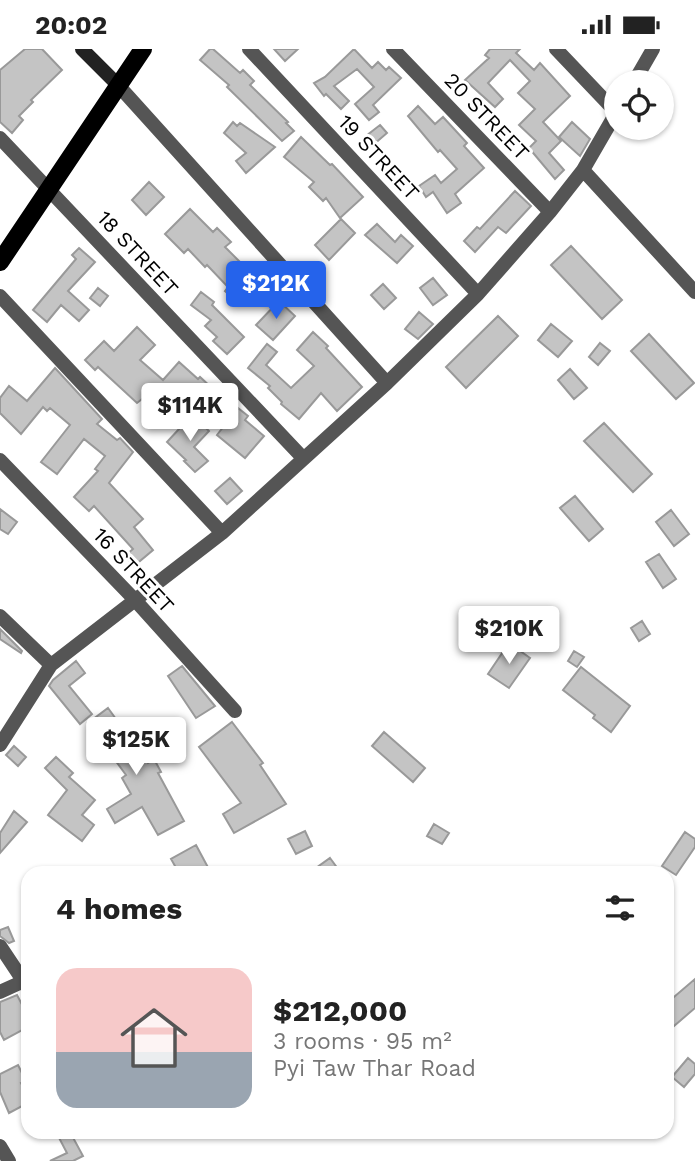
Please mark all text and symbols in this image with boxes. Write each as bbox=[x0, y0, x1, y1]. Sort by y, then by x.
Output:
text: 20:02 bbox=[35, 10, 107, 40]
street label: 20 STREET bbox=[439, 67, 535, 165]
map controls bbox=[604, 70, 674, 140]
button: locate bbox=[604, 70, 674, 140]
street label: 19 STREET bbox=[333, 109, 425, 205]
street label: 18 STREET bbox=[92, 205, 184, 301]
pin: $212K bbox=[227, 261, 325, 321]
text: $212K bbox=[242, 270, 310, 297]
pin: $114K bbox=[141, 383, 239, 443]
text: $114K bbox=[157, 392, 223, 419]
street label: 16 STREET bbox=[88, 522, 180, 618]
pin: $210K bbox=[460, 607, 558, 666]
text: $210K bbox=[474, 615, 544, 642]
pin: $125K bbox=[87, 717, 185, 777]
text: $125K bbox=[102, 726, 170, 753]
icon: filters bbox=[601, 889, 639, 927]
text: 4 homes bbox=[56, 891, 182, 926]
text: $212,000 bbox=[273, 993, 407, 1028]
icon: home bbox=[112, 996, 196, 1080]
text: 3 rooms · 95 m² bbox=[273, 1028, 452, 1055]
text: Pyi Taw Thar Road bbox=[273, 1055, 476, 1082]

